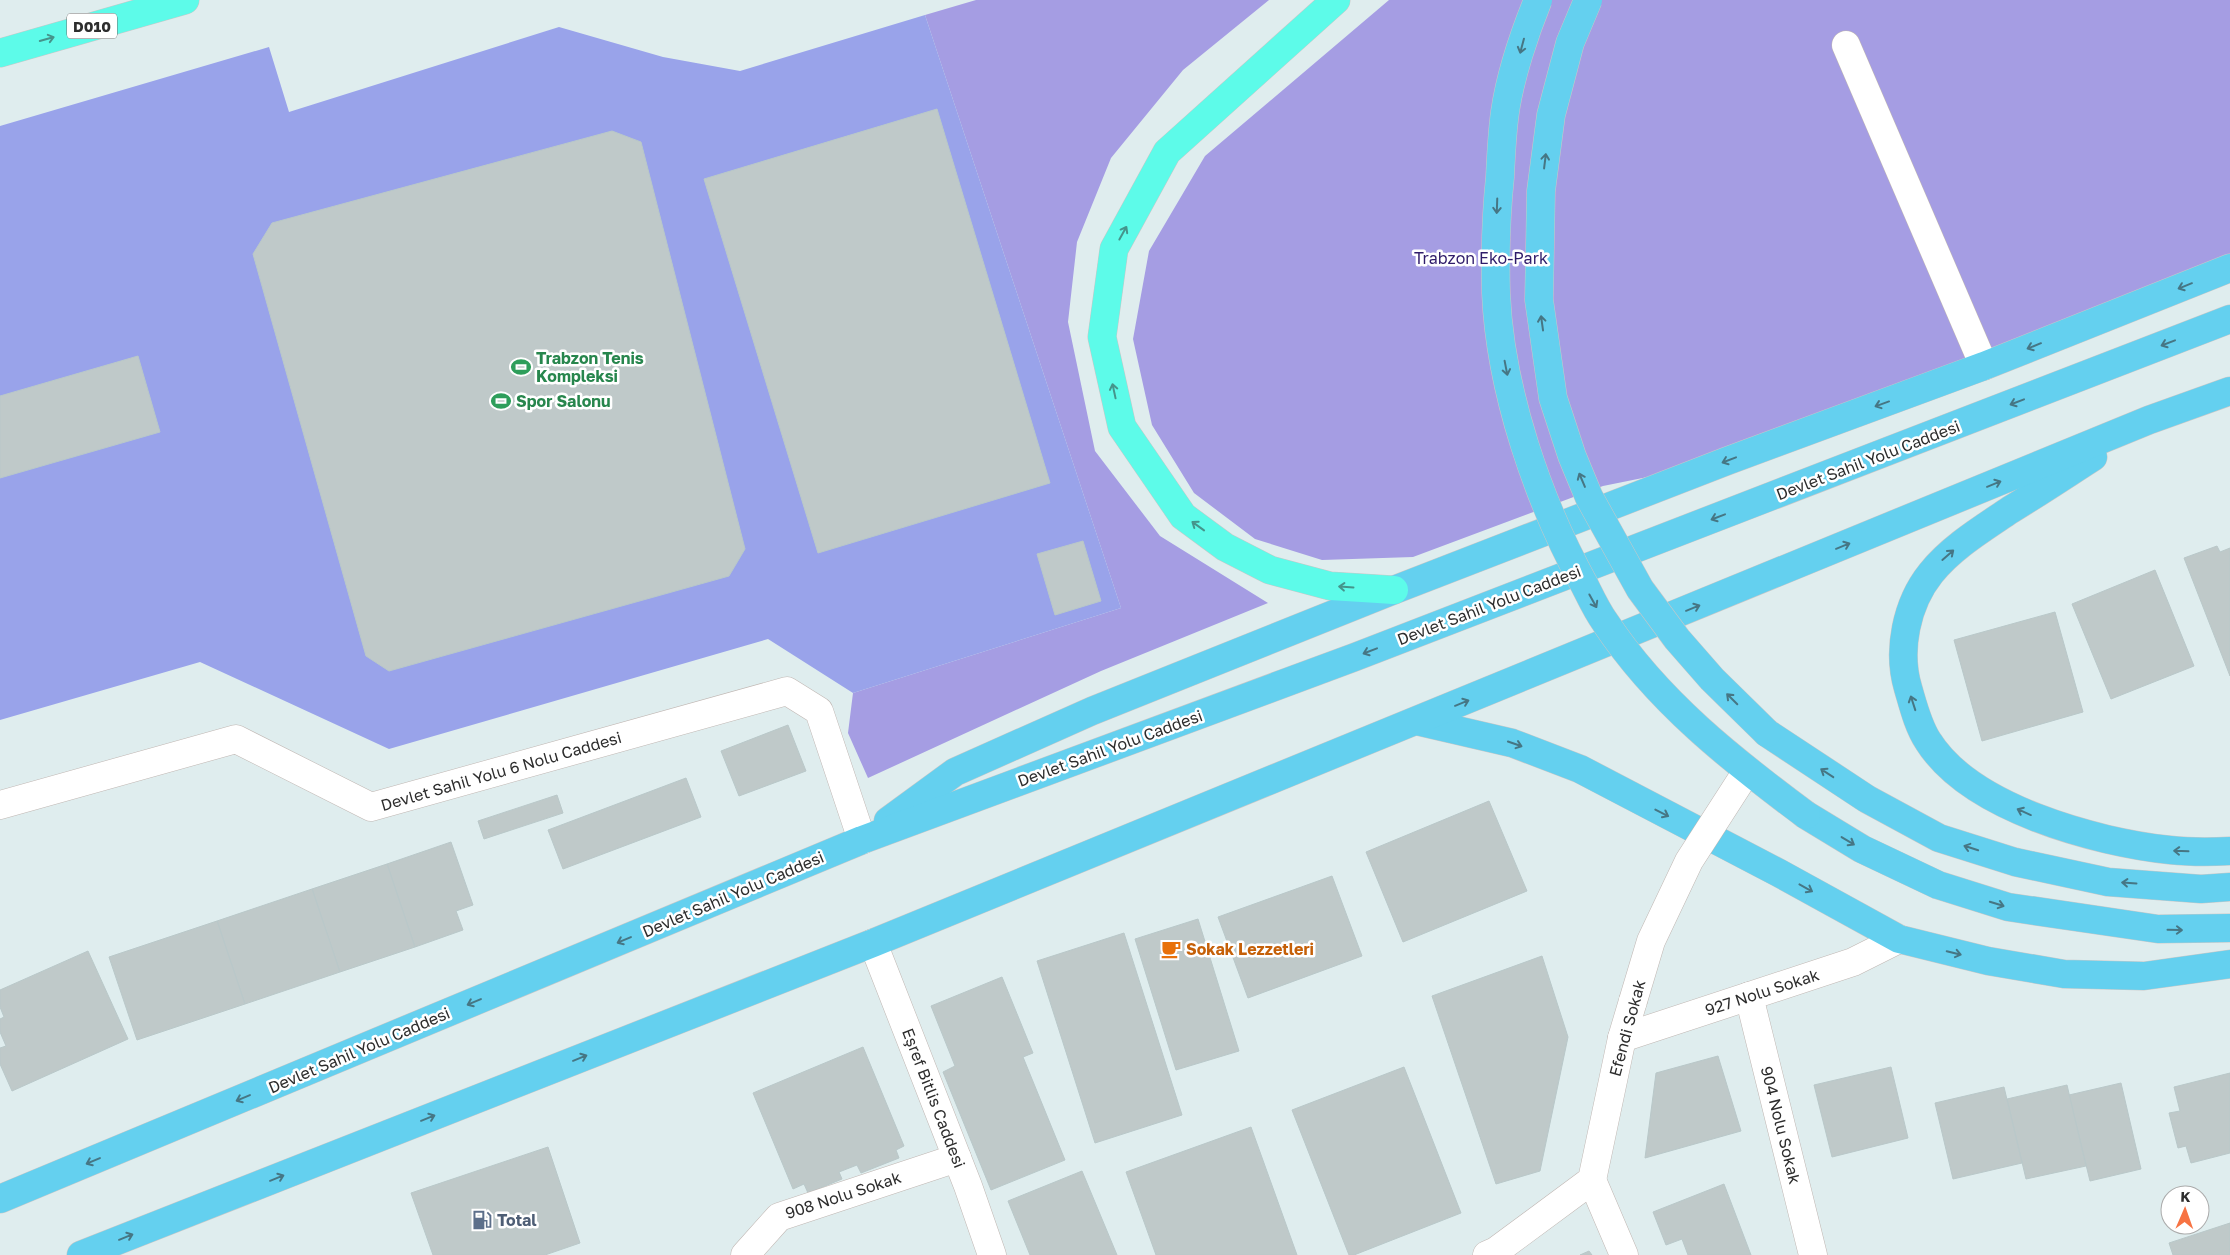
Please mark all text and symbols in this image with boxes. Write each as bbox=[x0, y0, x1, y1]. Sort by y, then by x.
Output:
road number: D010 bbox=[67, 14, 117, 38]
one-way arrow bbox=[38, 34, 54, 44]
one-way arrow bbox=[1517, 37, 1526, 53]
one-way arrow bbox=[1540, 154, 1550, 170]
one-way arrow bbox=[1493, 198, 1502, 214]
one-way arrow bbox=[1118, 226, 1128, 241]
park label: Trabzon Eko-Park bbox=[1414, 248, 1548, 268]
one-way arrow bbox=[2178, 282, 2193, 291]
one-way arrow bbox=[1537, 316, 1547, 332]
one-way arrow bbox=[2161, 339, 2176, 348]
one-way arrow bbox=[2026, 342, 2042, 351]
place label: Trabzon Tenis Kompleksi bbox=[536, 348, 644, 386]
sports icon: Trabzon Tenis Kompleksi bbox=[510, 356, 532, 378]
one-way arrow bbox=[1502, 359, 1511, 375]
one-way arrow bbox=[1109, 383, 1118, 399]
sports icon: Spor Salonu bbox=[490, 390, 512, 412]
place label: Spor Salonu bbox=[516, 391, 610, 411]
one-way arrow bbox=[2010, 398, 2025, 407]
one-way arrow bbox=[1875, 400, 1890, 409]
street label: Devlet Sahil Yolu Caddesi bbox=[1773, 416, 1963, 504]
one-way arrow bbox=[1722, 456, 1738, 465]
one-way arrow bbox=[1577, 473, 1587, 488]
one-way arrow bbox=[1985, 479, 2001, 488]
one-way arrow bbox=[1711, 514, 1726, 523]
one-way arrow bbox=[1191, 521, 1205, 531]
one-way arrow bbox=[1835, 540, 1850, 550]
one-way arrow bbox=[1942, 549, 1955, 561]
street label: Devlet Sahil Yolu Caddesi bbox=[1394, 561, 1584, 649]
one-way arrow bbox=[1338, 582, 1354, 591]
one-way arrow bbox=[1588, 593, 1598, 608]
one-way arrow bbox=[1685, 602, 1700, 612]
one-way arrow bbox=[1363, 647, 1379, 656]
one-way arrow bbox=[1726, 693, 1739, 705]
one-way arrow bbox=[1907, 695, 1917, 711]
one-way arrow bbox=[1454, 697, 1469, 707]
street label: Devlet Sahil Yolu Caddesi bbox=[1015, 705, 1205, 791]
street label: Devlet Sahil Yolu 6 Nolu Caddesi bbox=[378, 727, 624, 815]
one-way arrow bbox=[1507, 740, 1523, 750]
one-way arrow bbox=[1821, 768, 1835, 778]
one-way arrow bbox=[2017, 806, 2032, 816]
one-way arrow bbox=[1654, 809, 1669, 818]
one-way arrow bbox=[1840, 836, 1854, 846]
one-way arrow bbox=[1964, 843, 1979, 852]
one-way arrow bbox=[2174, 846, 2190, 855]
street label: Devlet Sahil Yolu Caddesi bbox=[639, 847, 827, 941]
one-way arrow bbox=[2121, 879, 2137, 888]
one-way arrow bbox=[1799, 883, 1814, 893]
one-way arrow bbox=[1988, 899, 2004, 909]
one-way arrow bbox=[2166, 925, 2182, 934]
one-way arrow bbox=[616, 936, 631, 945]
cafe icon: Sokak Lezzetleri bbox=[1160, 938, 1182, 960]
place label: Sokak Lezzetleri bbox=[1186, 939, 1314, 959]
one-way arrow bbox=[1945, 948, 1961, 958]
street label: 927 Nolu Sokak bbox=[1702, 964, 1822, 1020]
street label: Efendi Sokak bbox=[1604, 977, 1650, 1079]
one-way arrow bbox=[466, 999, 481, 1008]
street label: Devlet Sahil Yolu Caddesi bbox=[265, 1003, 453, 1097]
street label: Eşref Bitlis Caddesi bbox=[898, 1025, 970, 1171]
one-way arrow bbox=[572, 1053, 587, 1062]
street label: 904 Nolu Sokak bbox=[1757, 1064, 1805, 1186]
one-way arrow bbox=[236, 1094, 251, 1104]
one-way arrow bbox=[420, 1113, 435, 1122]
one-way arrow bbox=[86, 1156, 101, 1166]
street label: 908 Nolu Sokak bbox=[782, 1167, 904, 1223]
one-way arrow bbox=[269, 1172, 284, 1182]
north arrow bbox=[2160, 1185, 2210, 1235]
text: K bbox=[2180, 1188, 2191, 1205]
fuel station icon: Total bbox=[471, 1209, 493, 1231]
place label: Total bbox=[497, 1210, 537, 1230]
one-way arrow bbox=[118, 1232, 133, 1241]

